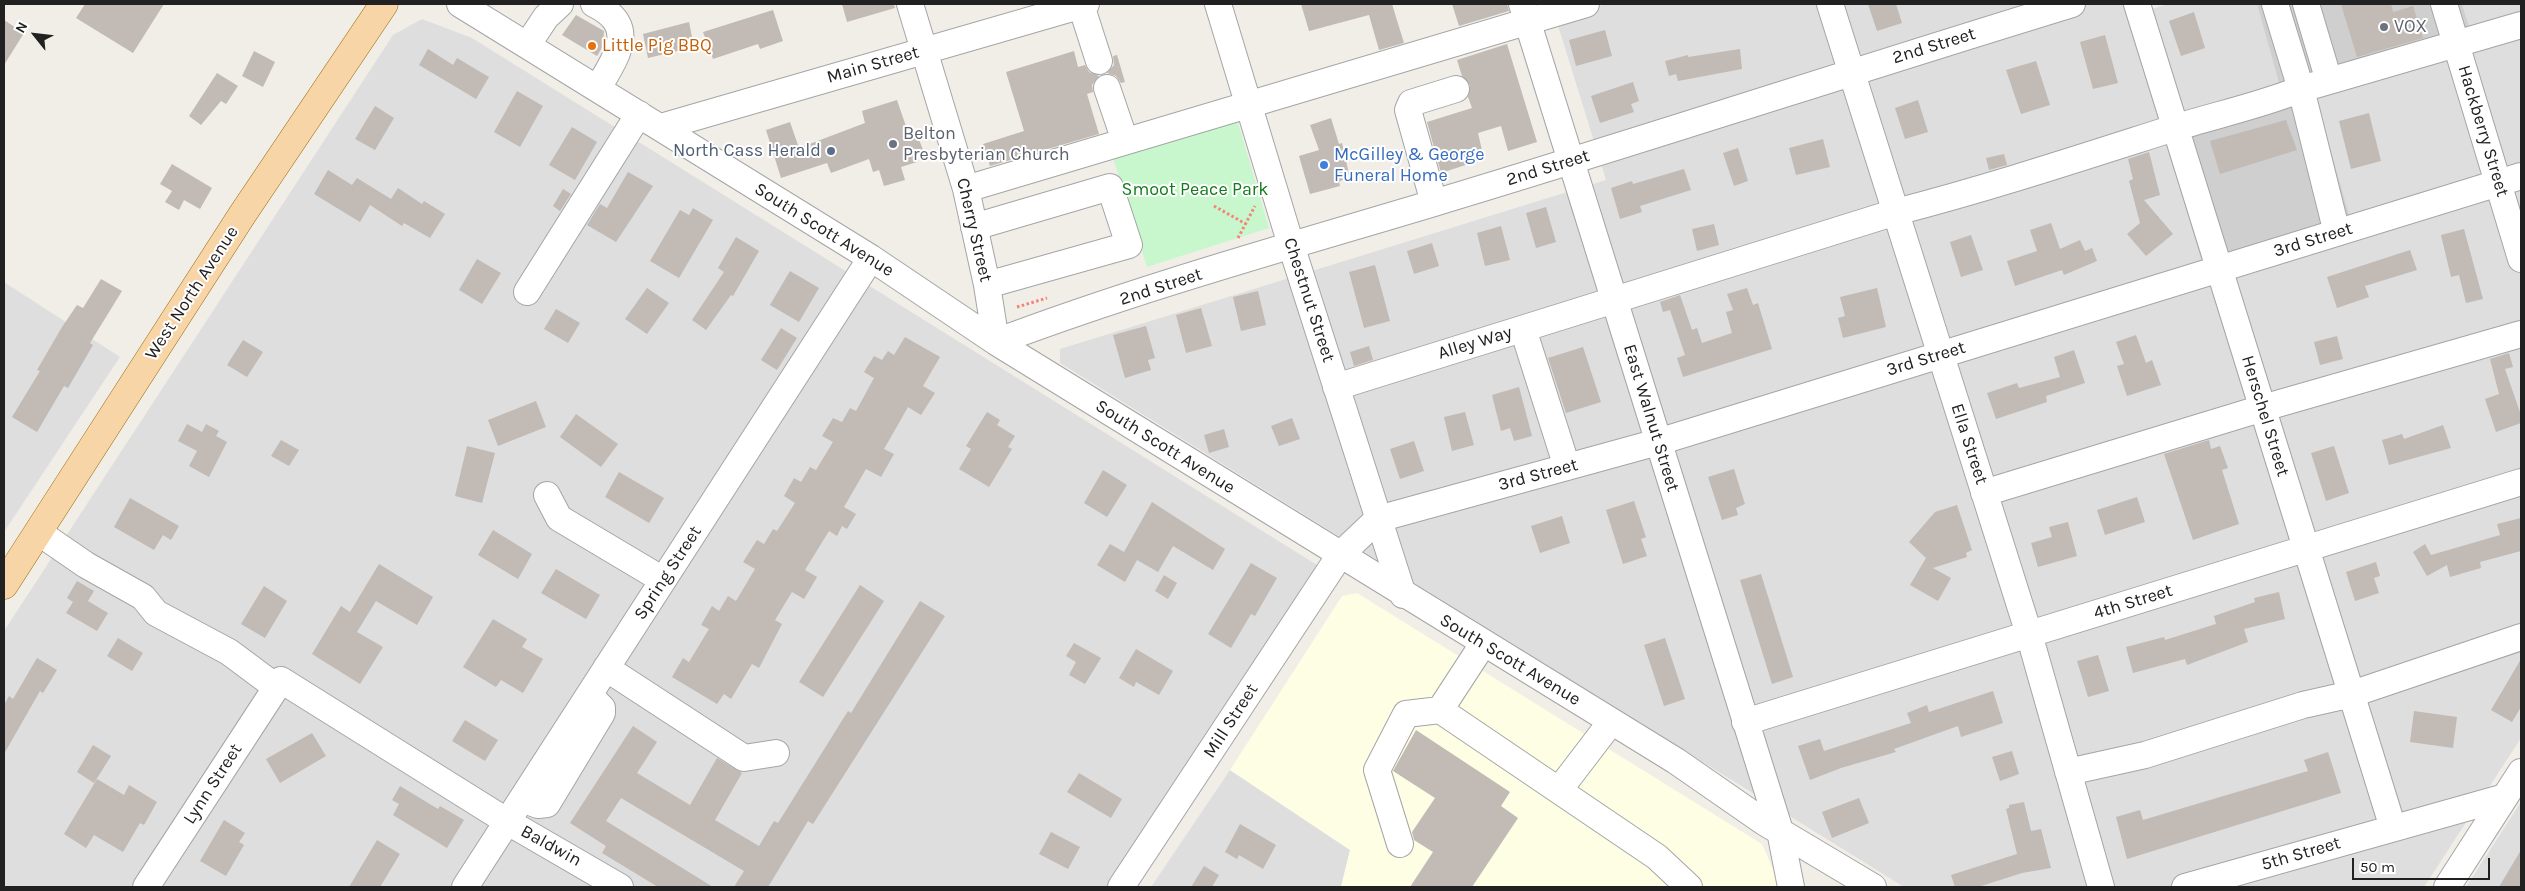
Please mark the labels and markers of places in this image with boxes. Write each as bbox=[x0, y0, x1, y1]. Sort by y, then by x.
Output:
place label: VOX bbox=[2394, 16, 2427, 38]
marker: VOX bbox=[2378, 21, 2390, 33]
place label: Little Pig BBQ bbox=[602, 35, 712, 57]
marker: Little Pig BBQ bbox=[586, 40, 598, 52]
place label: Belton Presbyterian Church bbox=[903, 123, 1070, 166]
marker: Belton Presbyterian Church bbox=[887, 138, 899, 150]
place label: North Cass Herald bbox=[673, 140, 821, 162]
place label: McGilley & George Funeral Home bbox=[1334, 144, 1484, 186]
marker: North Cass Herald bbox=[825, 145, 837, 157]
marker: McGilley & George Funeral Home bbox=[1318, 159, 1330, 171]

